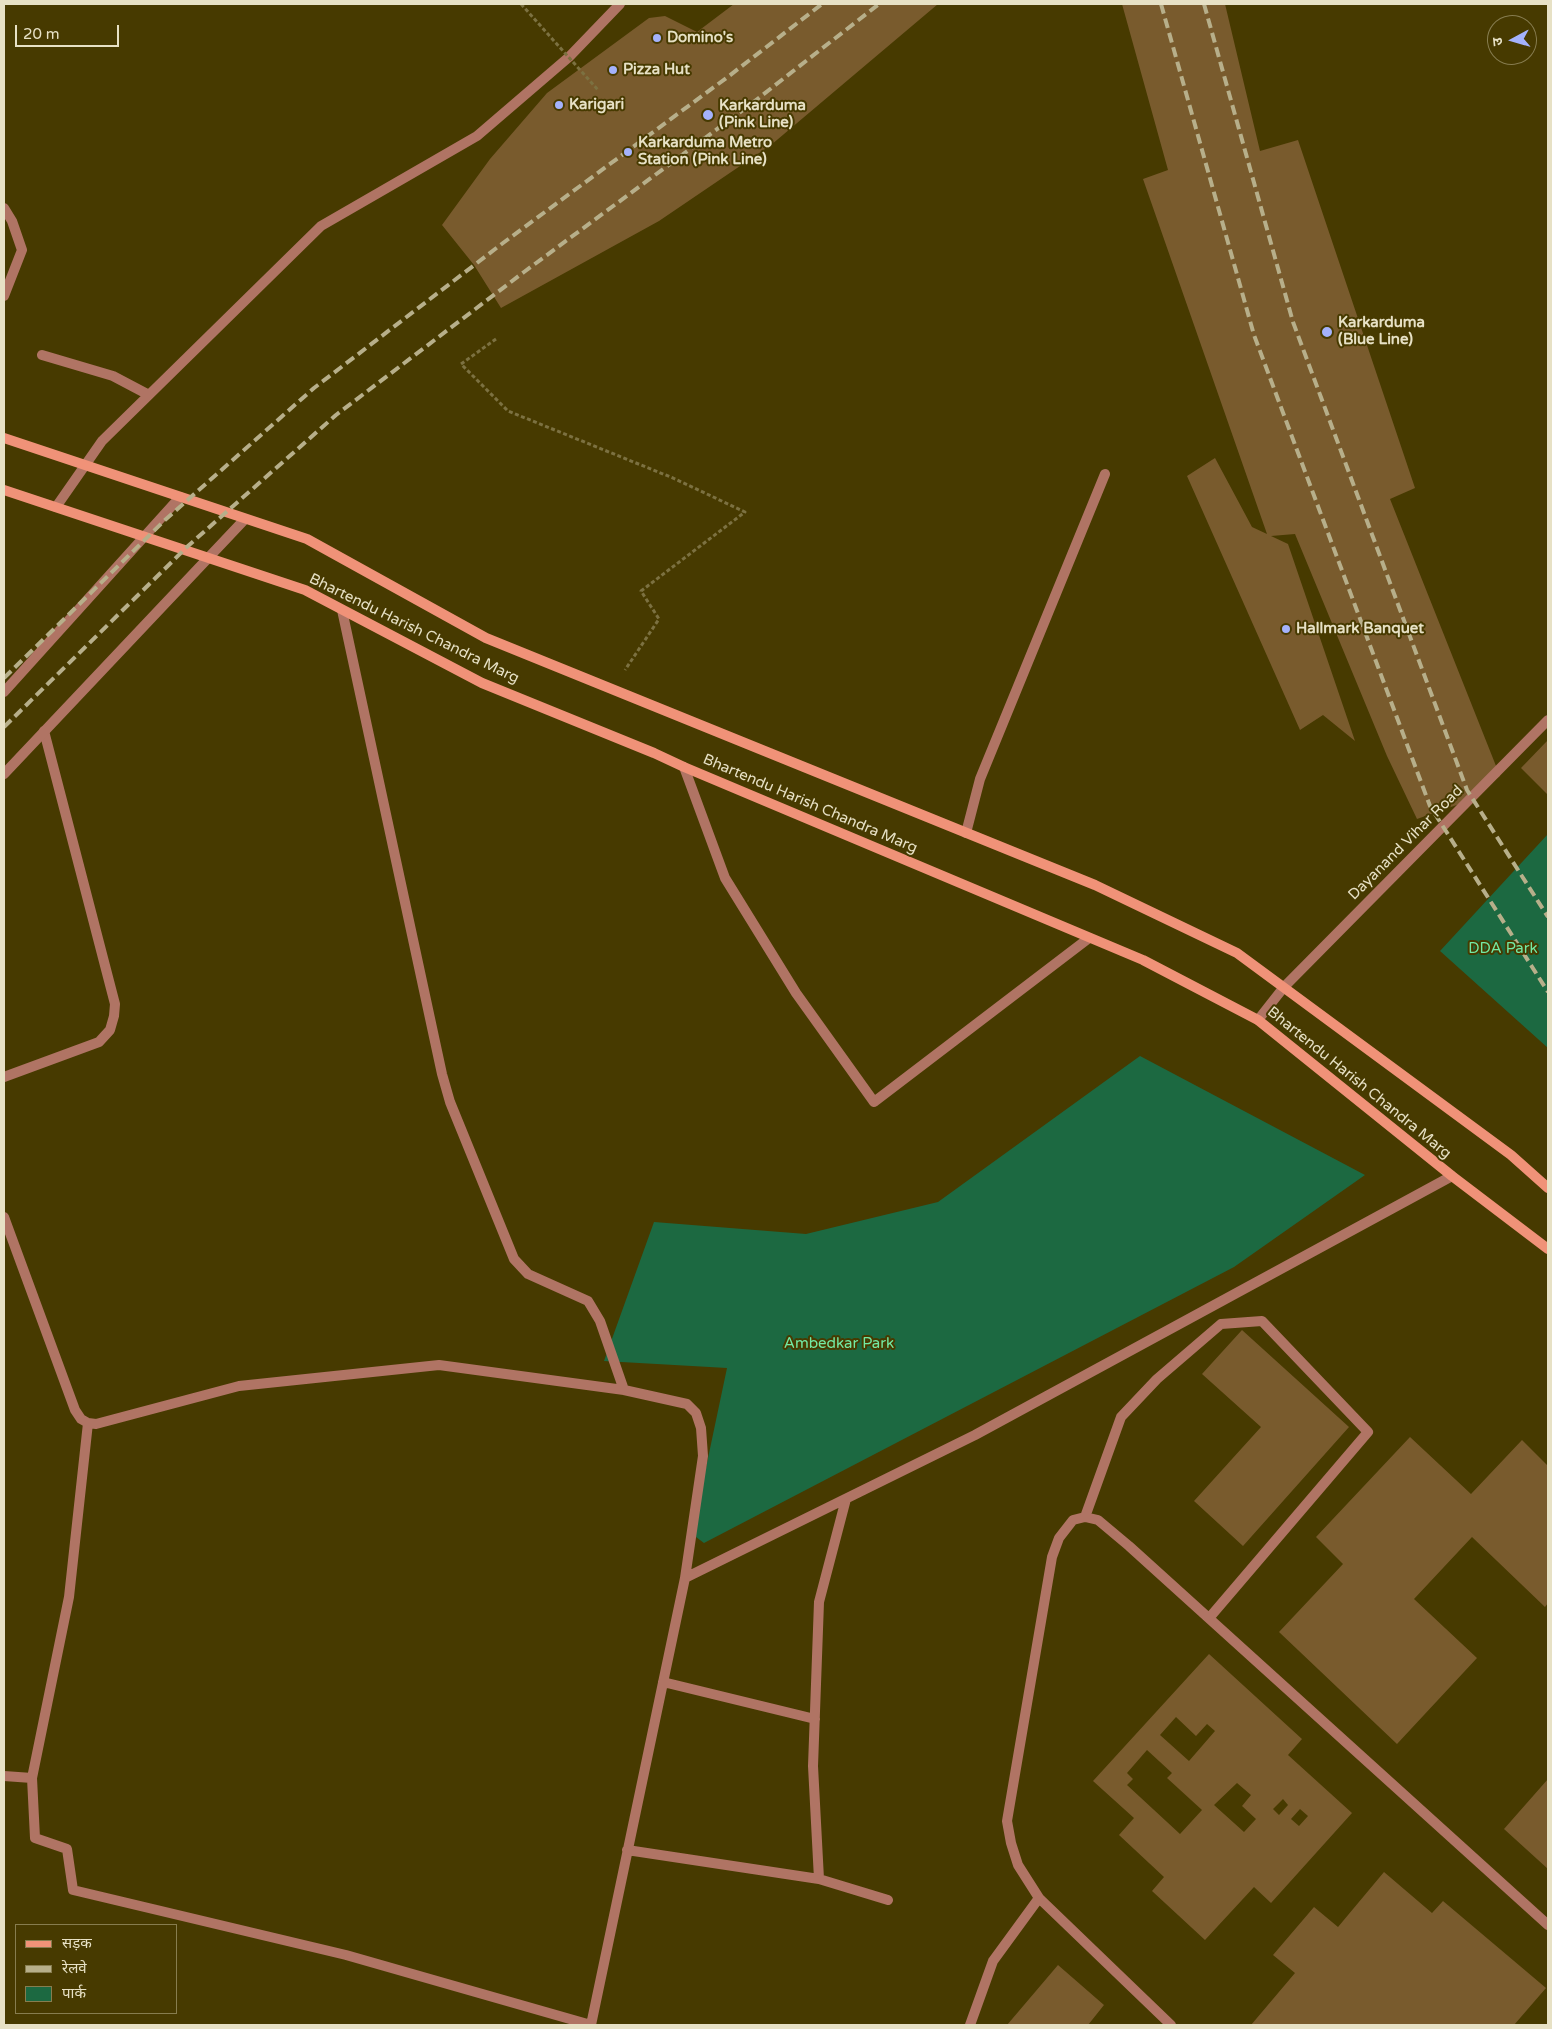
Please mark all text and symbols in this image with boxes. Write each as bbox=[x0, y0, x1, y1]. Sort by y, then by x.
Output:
scale bar bbox=[18, 15, 121, 47]
north arrow bbox=[1487, 15, 1537, 65]
text: 20 m bbox=[23, 25, 60, 43]
place label: Domino's bbox=[667, 29, 733, 47]
marker: Domino's bbox=[651, 32, 663, 44]
text: उ bbox=[1489, 37, 1506, 46]
place label: Pizza Hut bbox=[623, 61, 690, 79]
marker: Pizza Hut bbox=[607, 64, 619, 76]
place label: Karigari bbox=[569, 96, 624, 114]
place label: Karkarduma (Pink Line) bbox=[719, 97, 806, 132]
marker: Karigari bbox=[553, 99, 565, 111]
marker: Karkarduma (Pink Line) bbox=[701, 108, 715, 122]
place label: Karkarduma Metro Station (Pink Line) bbox=[638, 134, 772, 169]
marker: Karkarduma Metro Station (Pink Line) bbox=[622, 146, 634, 158]
place label: Karkarduma (Blue Line) bbox=[1338, 314, 1425, 349]
marker: Karkarduma (Blue Line) bbox=[1320, 325, 1334, 339]
street label: Bhartendu Harish Chandra Marg bbox=[306, 570, 522, 688]
place label: Hallmark Banquet bbox=[1296, 620, 1424, 638]
marker: Hallmark Banquet bbox=[1280, 623, 1292, 635]
street label: Bhartendu Harish Chandra Marg bbox=[700, 751, 920, 857]
street label: Dayanand Vihar Road bbox=[1345, 782, 1467, 904]
park label: DDA Park bbox=[1468, 940, 1538, 958]
street label: Bhartendu Harish Chandra Marg bbox=[1263, 1003, 1455, 1163]
park label: Ambedkar Park bbox=[784, 1335, 894, 1353]
legend bbox=[15, 1924, 178, 2014]
text: सड़क bbox=[62, 1934, 92, 1952]
text: रेलवे bbox=[62, 1959, 87, 1977]
text: पार्क bbox=[62, 1984, 86, 2002]

